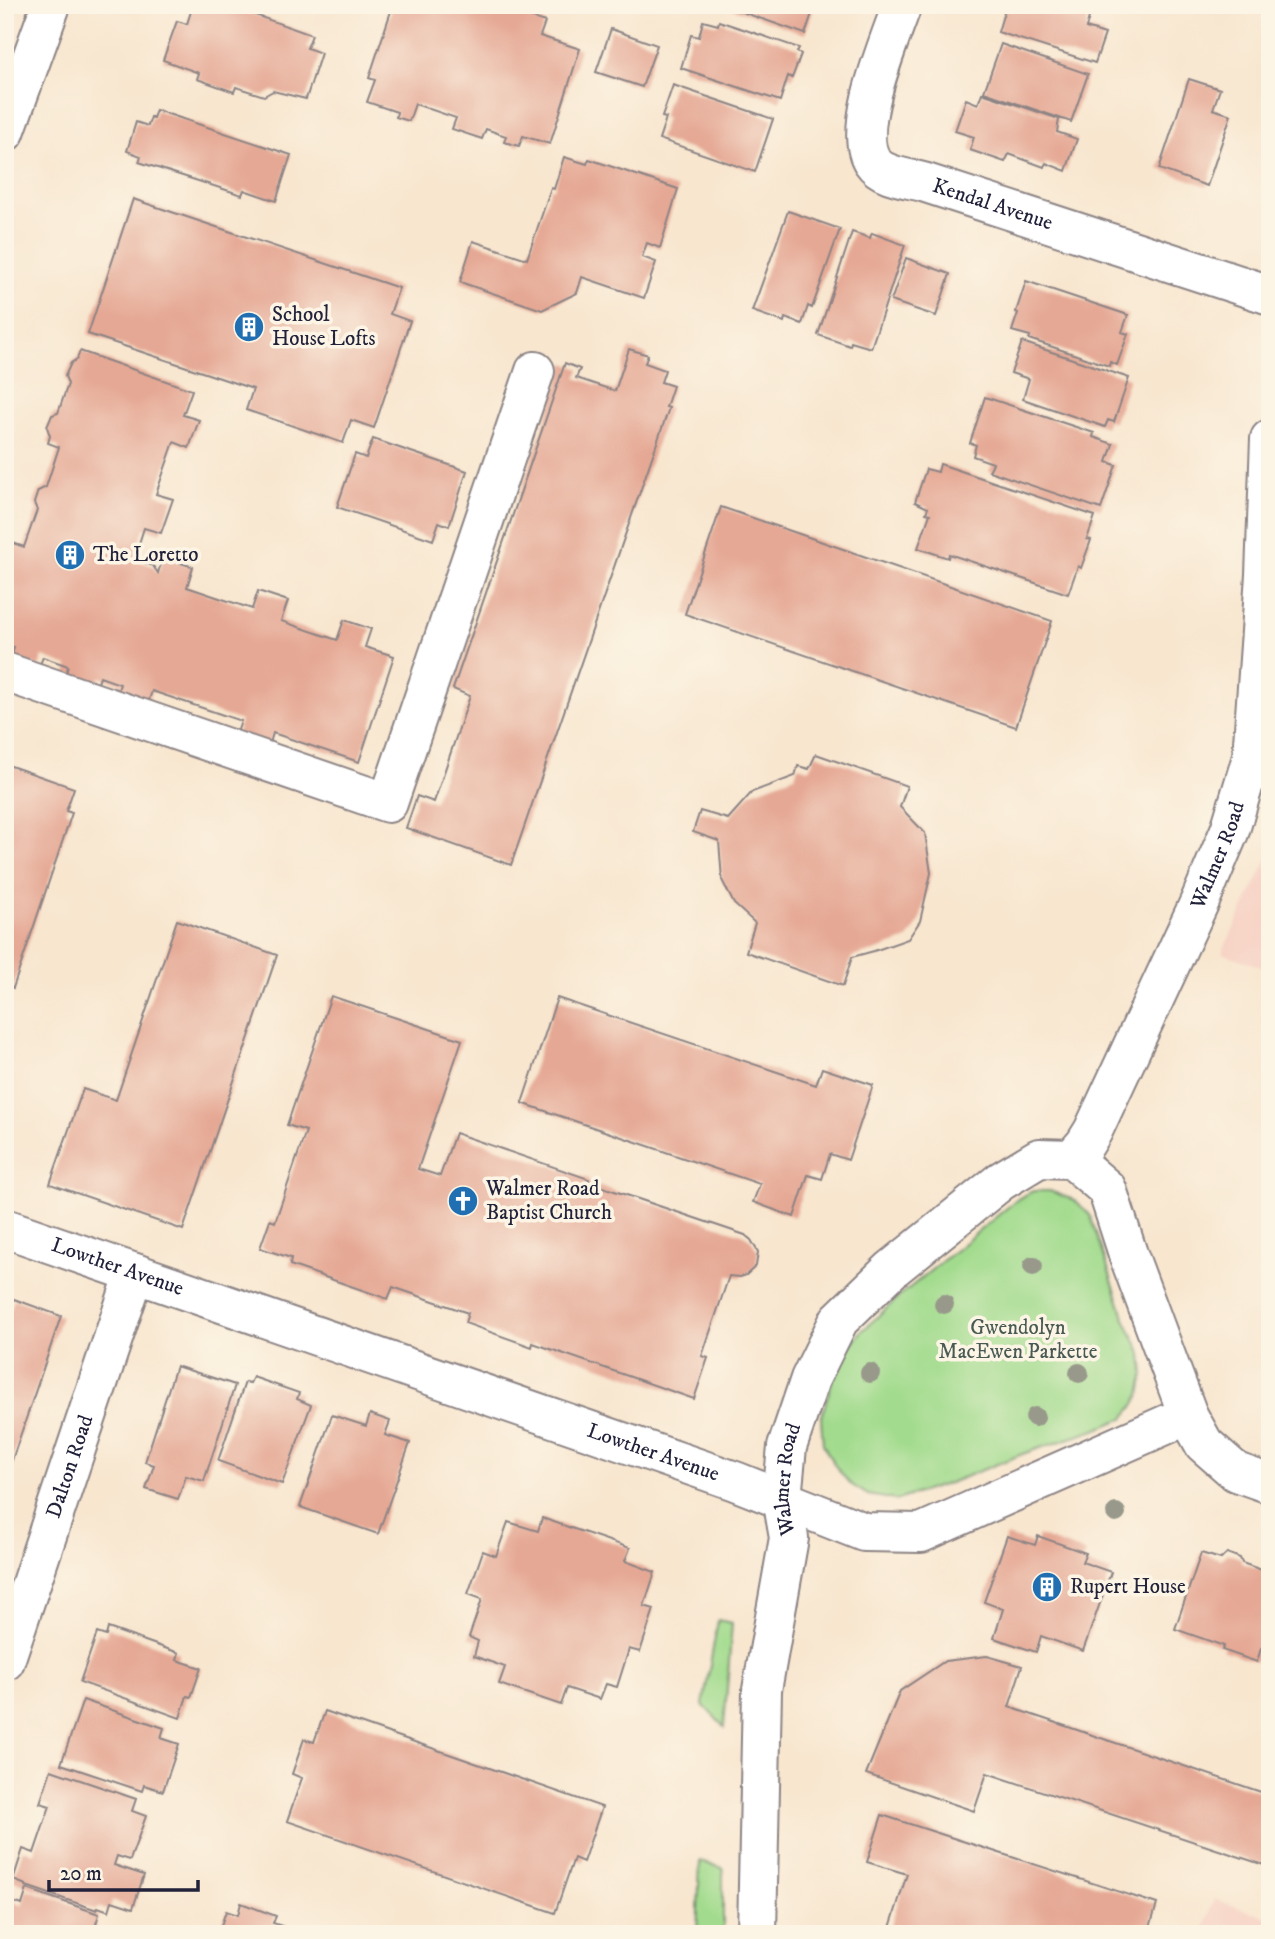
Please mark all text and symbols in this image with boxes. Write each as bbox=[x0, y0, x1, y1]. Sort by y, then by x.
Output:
street label: Kendal Avenue bbox=[929, 173, 1056, 236]
place label: School House Lofts bbox=[272, 302, 376, 352]
building icon: School House Lofts bbox=[232, 310, 266, 344]
building icon: The Loretto bbox=[53, 538, 87, 572]
place label: The Loretto bbox=[93, 542, 199, 568]
street label: Walmer Road bbox=[1185, 798, 1251, 914]
place label: Walmer Road Baptist Church bbox=[485, 1176, 612, 1226]
church icon: Walmer Road Baptist Church bbox=[446, 1184, 480, 1218]
street label: Lowther Avenue bbox=[48, 1232, 187, 1302]
park label: Gwendolyn MacEwen Parkette bbox=[938, 1315, 1098, 1365]
street label: Dalton Road bbox=[41, 1411, 100, 1521]
street label: Lowther Avenue bbox=[584, 1418, 723, 1488]
street label: Walmer Road bbox=[769, 1419, 807, 1538]
building icon: Rupert House bbox=[1030, 1570, 1064, 1604]
place label: Rupert House bbox=[1070, 1574, 1186, 1600]
scale bar bbox=[49, 1848, 198, 1892]
text: 20 m bbox=[60, 1861, 102, 1887]

